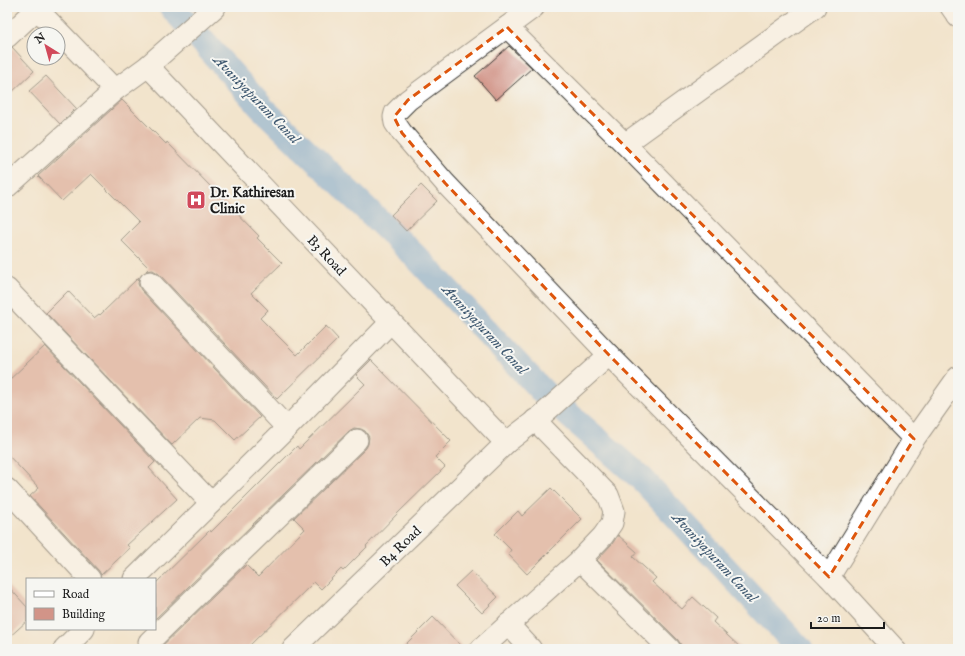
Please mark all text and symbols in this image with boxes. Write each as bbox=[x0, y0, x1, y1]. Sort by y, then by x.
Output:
north arrow bbox=[26, 26, 66, 66]
text: N bbox=[32, 30, 49, 48]
water label: Avaniyapuram Canal bbox=[208, 49, 305, 149]
place label: Dr. Kathiresan Clinic bbox=[210, 184, 295, 218]
hospital icon: Dr. Kathiresan Clinic bbox=[185, 189, 207, 211]
street label: B3 Road bbox=[303, 232, 350, 280]
water label: Avaniyapuram Canal bbox=[437, 279, 532, 380]
water label: Avaniyapuram Canal bbox=[667, 507, 762, 608]
street label: B4 Road bbox=[376, 522, 426, 571]
legend bbox=[26, 578, 156, 630]
text: Road bbox=[62, 587, 90, 602]
scale bar bbox=[811, 604, 884, 630]
text: Building bbox=[62, 607, 106, 622]
text: 20 m bbox=[817, 611, 840, 626]

